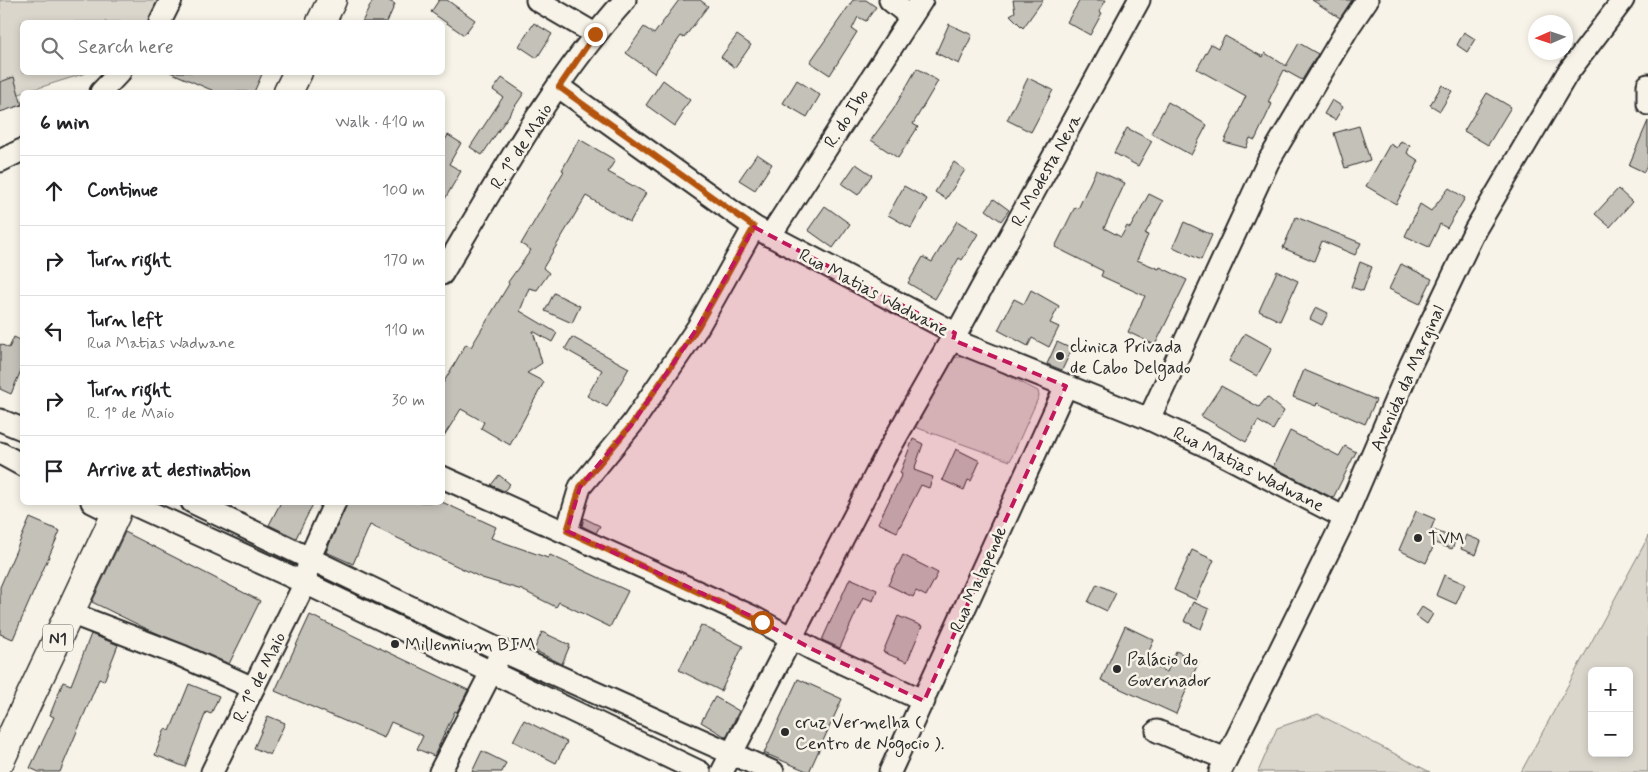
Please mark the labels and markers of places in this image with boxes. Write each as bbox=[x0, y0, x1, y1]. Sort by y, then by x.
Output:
place label: clinica Privada de Cabo Delgado bbox=[1070, 335, 1191, 381]
marker: clinica Privada de Cabo Delgado bbox=[1054, 350, 1066, 362]
place label: TVM bbox=[1428, 527, 1465, 551]
marker: TVM bbox=[1412, 532, 1424, 544]
place label: Millennium BIM bbox=[405, 633, 536, 657]
marker: Millennium BIM bbox=[389, 638, 401, 650]
place label: Palácio do Governador bbox=[1127, 648, 1212, 693]
marker: Palácio do Governador bbox=[1111, 663, 1123, 675]
place label: cruz Vermelha ( Centro de Nogocio ). bbox=[795, 711, 945, 757]
marker: cruz Vermelha ( Centro de Nogocio ). bbox=[779, 726, 791, 738]

